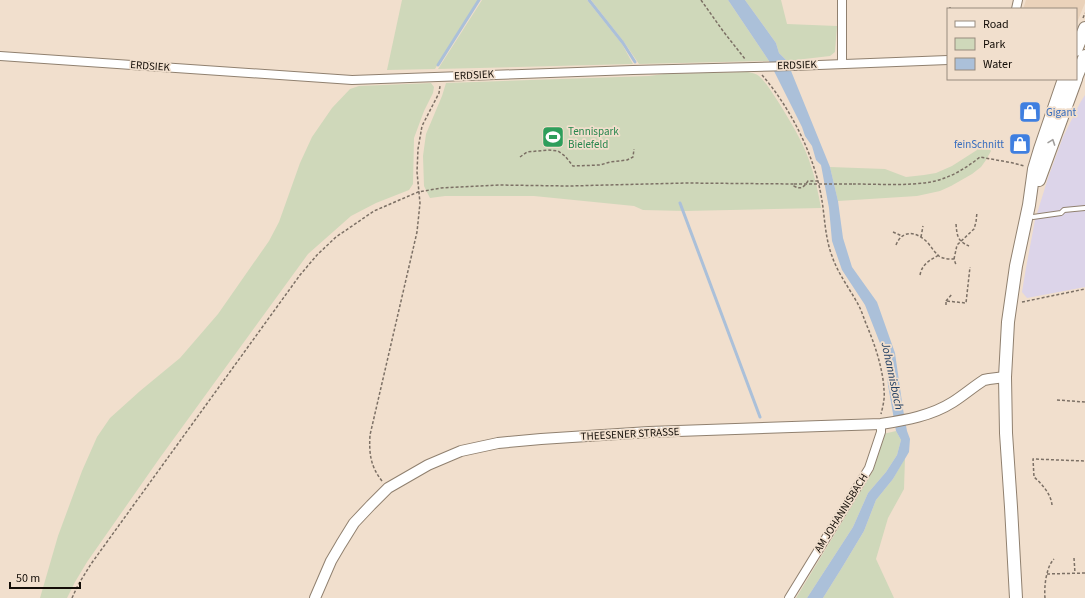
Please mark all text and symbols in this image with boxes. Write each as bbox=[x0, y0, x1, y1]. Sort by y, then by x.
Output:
legend bbox=[947, 8, 1077, 80]
text: Road bbox=[983, 16, 1009, 33]
text: Park bbox=[983, 36, 1005, 53]
text: Water bbox=[983, 56, 1013, 73]
street label: ERDSIEK bbox=[130, 57, 171, 75]
street label: ERDSIEK bbox=[777, 57, 818, 73]
street label: ERDSIEK bbox=[454, 66, 495, 84]
shop icon: Gigant bbox=[1017, 99, 1043, 125]
place label: Gigant bbox=[1046, 105, 1076, 120]
sports icon: Tennispark Bielefeld bbox=[540, 124, 566, 150]
place label: Tennispark Bielefeld bbox=[568, 124, 619, 152]
shop icon: feinSchnitt bbox=[1007, 131, 1033, 157]
place label: feinSchnitt bbox=[954, 137, 1004, 152]
one-way arrow bbox=[1048, 139, 1056, 146]
water label: Johannisbach bbox=[876, 340, 907, 412]
street label: THEESENER STRASSE bbox=[580, 424, 680, 444]
street label: AM JOHANNISBACH bbox=[811, 471, 871, 555]
scale bar bbox=[10, 564, 80, 590]
text: 50 m bbox=[16, 570, 40, 587]

